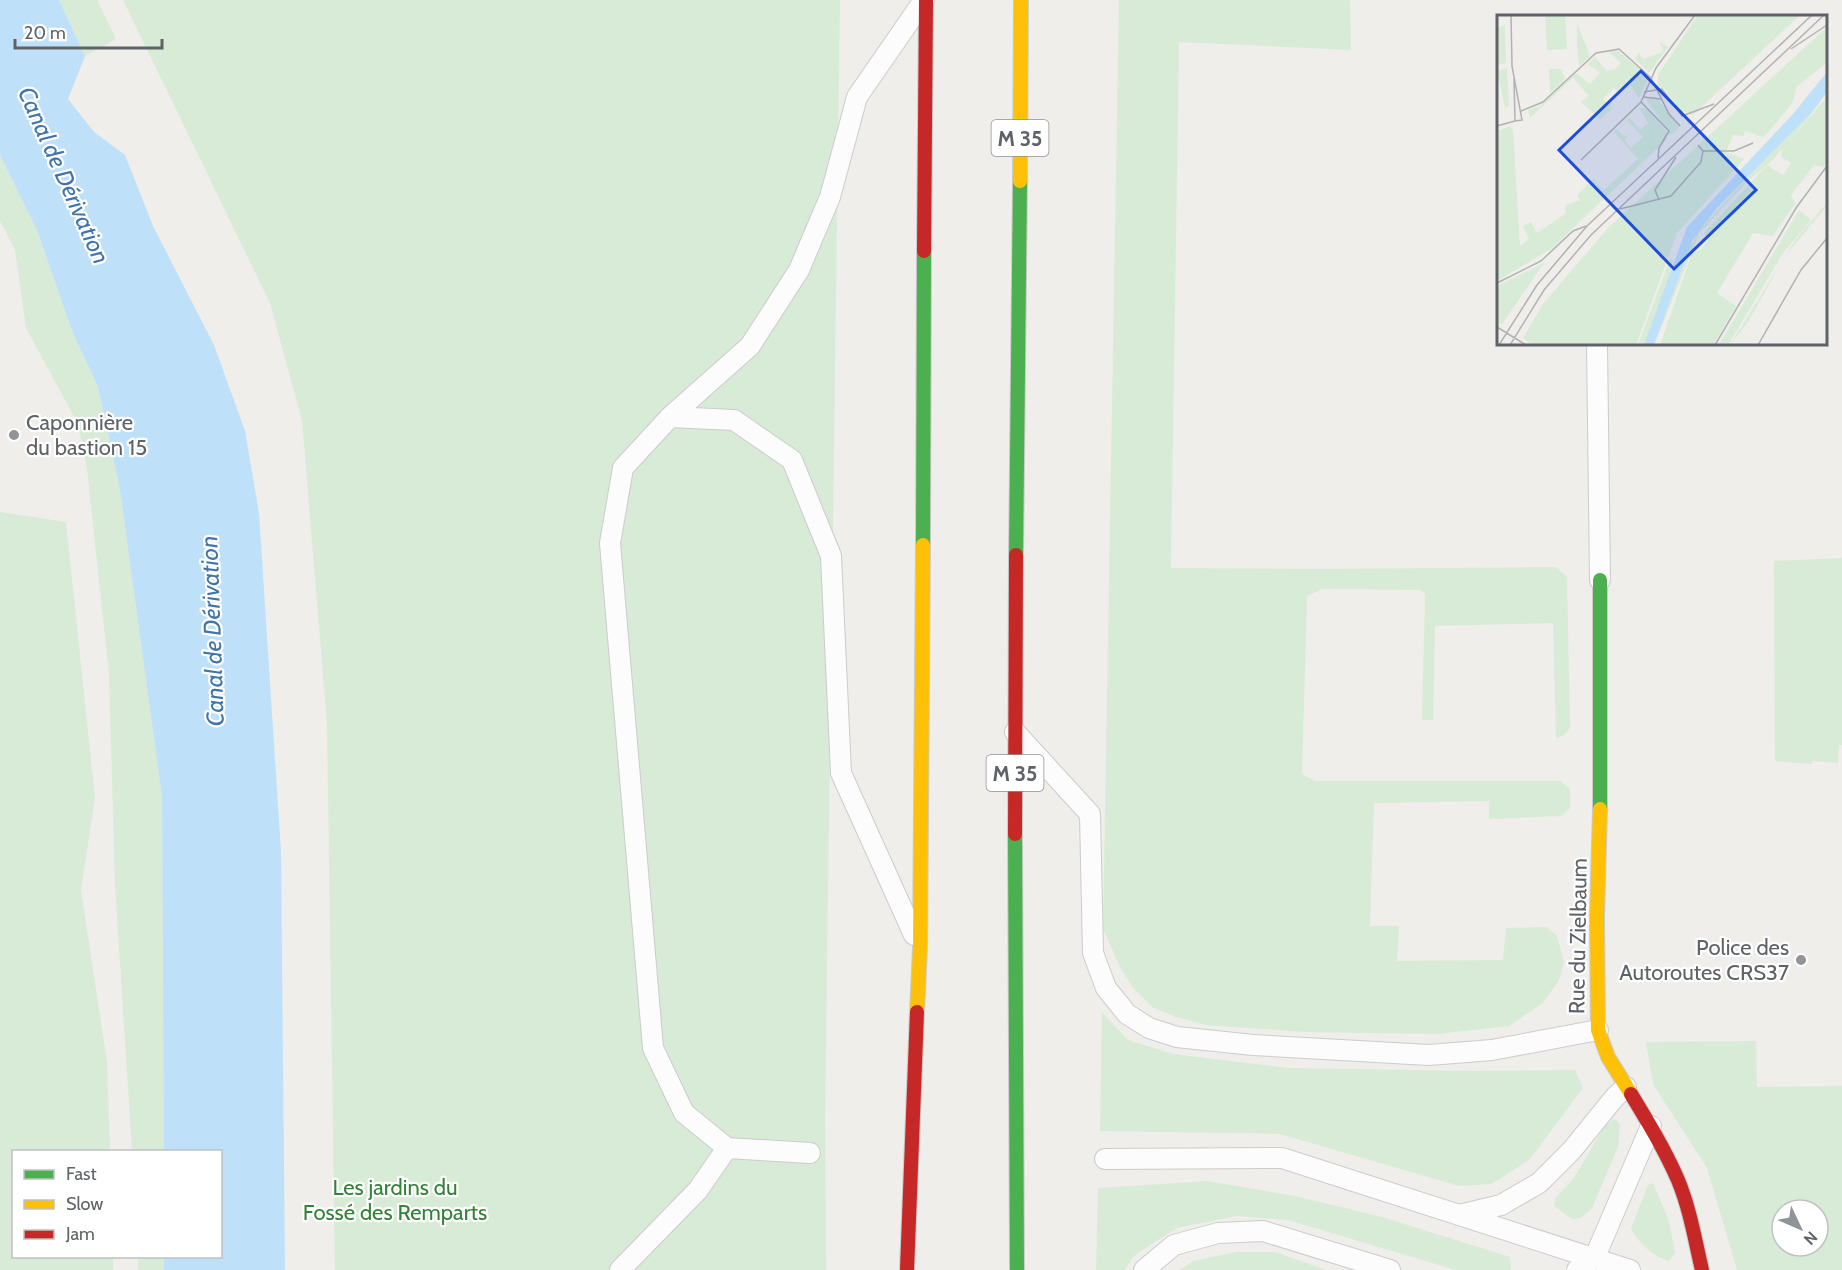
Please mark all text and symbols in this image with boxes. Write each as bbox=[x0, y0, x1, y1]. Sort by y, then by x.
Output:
scale bar bbox=[15, 12, 162, 50]
inset map bbox=[1497, 15, 1827, 345]
text: 20 m bbox=[24, 22, 66, 44]
water label: Canal de Dérivation bbox=[12, 82, 116, 268]
road number: M 35 bbox=[992, 120, 1048, 156]
place label: Caponnière du bastion 15 bbox=[26, 409, 147, 461]
marker: Caponnière du bastion 15 bbox=[7, 428, 21, 442]
water label: Canal de Dérivation bbox=[194, 535, 230, 727]
road number: M 35 bbox=[986, 755, 1044, 791]
street label: Rue du Zielbaum bbox=[1563, 858, 1593, 1014]
place label: Police des Autoroutes CRS37 bbox=[1619, 934, 1789, 986]
marker: Police des Autoroutes CRS37 bbox=[1794, 953, 1808, 967]
legend bbox=[12, 1150, 222, 1258]
text: Fast bbox=[66, 1163, 97, 1185]
park label: Les jardins du Fossé des Remparts bbox=[303, 1174, 487, 1226]
text: Slow bbox=[66, 1193, 103, 1215]
north arrow bbox=[1770, 1198, 1830, 1258]
text: Jam bbox=[65, 1223, 95, 1245]
text: N bbox=[1800, 1227, 1821, 1249]

